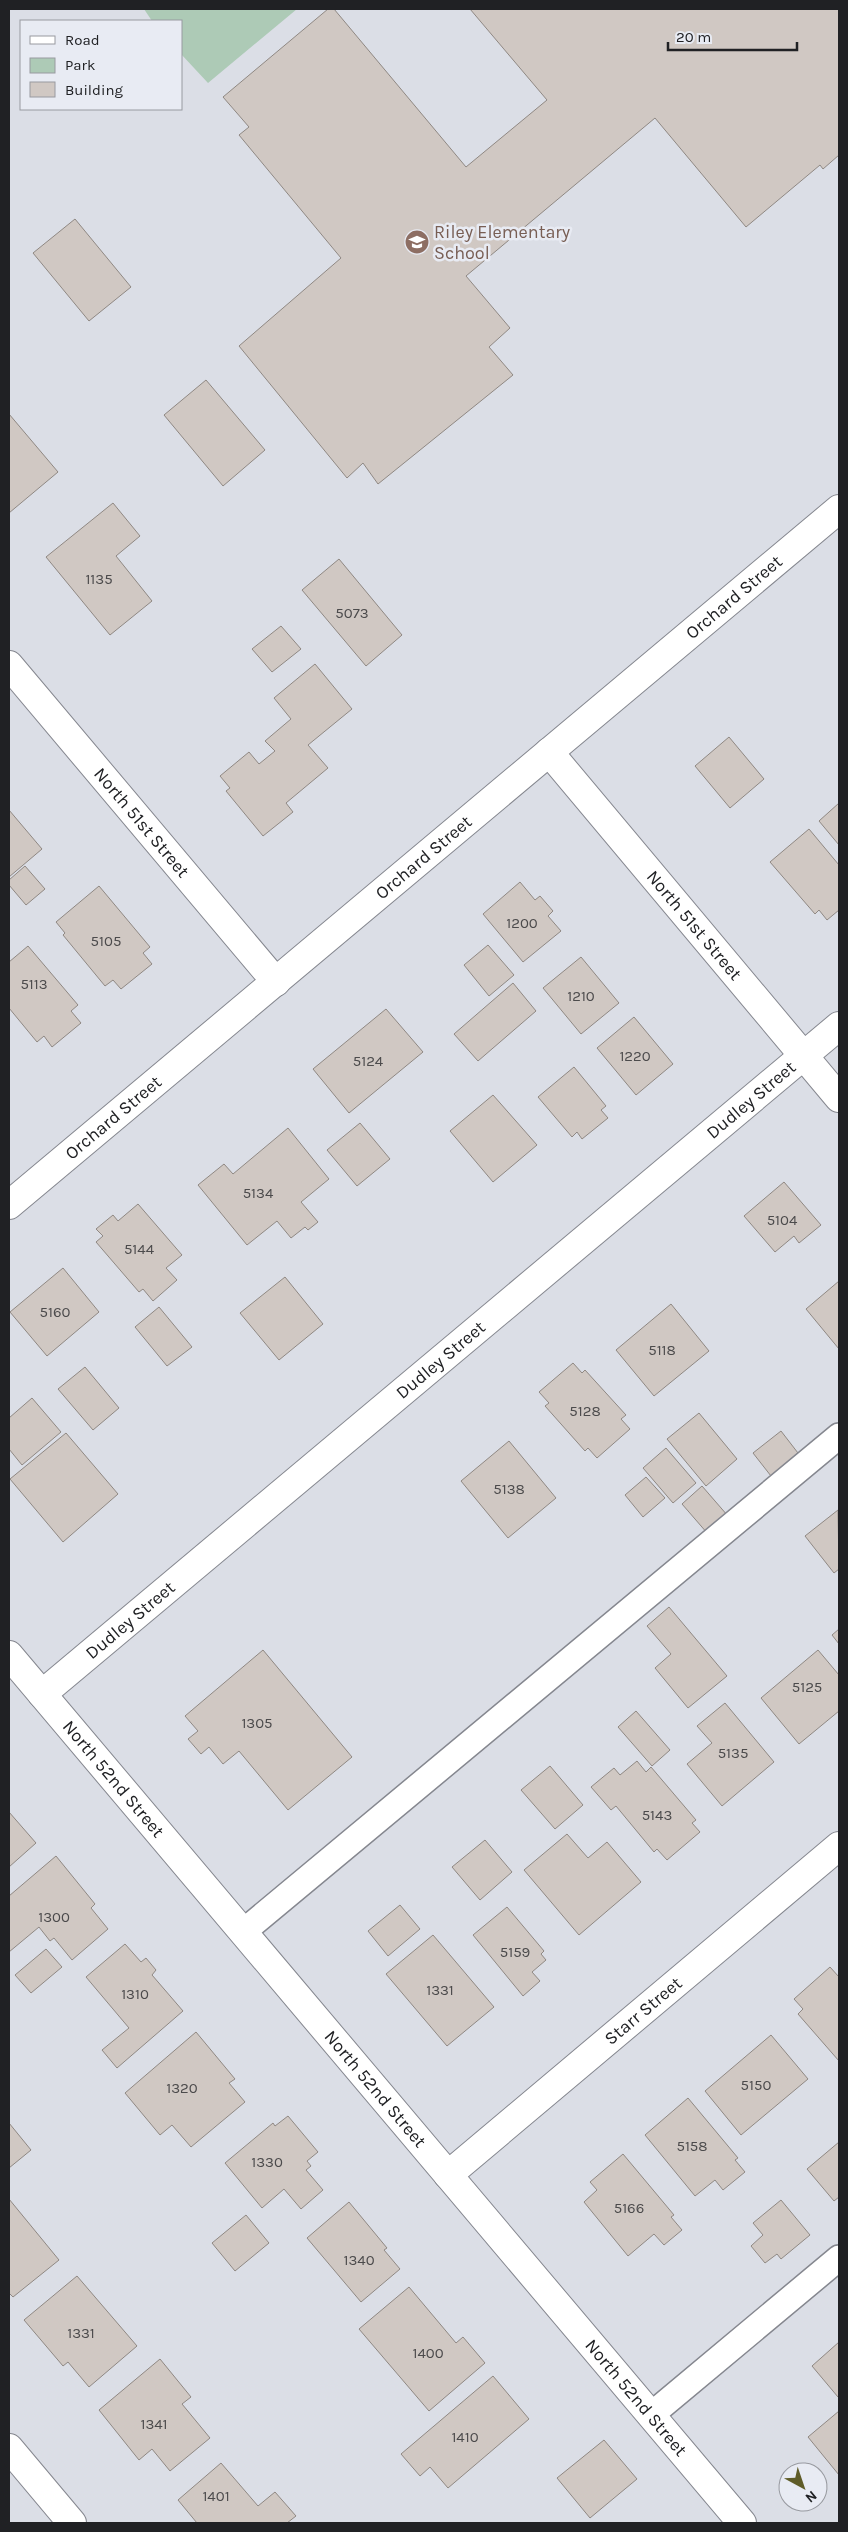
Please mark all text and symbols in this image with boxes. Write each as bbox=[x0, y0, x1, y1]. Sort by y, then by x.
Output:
legend bbox=[20, 20, 182, 110]
scale bar bbox=[668, 20, 797, 52]
text: 20 m bbox=[676, 28, 711, 46]
text: Road bbox=[65, 31, 100, 49]
text: Park bbox=[65, 56, 95, 74]
text: Building bbox=[65, 81, 123, 99]
place label: Riley Elementary School bbox=[434, 221, 571, 264]
school or university icon: Riley Elementary School bbox=[404, 229, 430, 255]
street label: Orchard Street bbox=[681, 550, 787, 644]
house number: 1135 bbox=[85, 570, 113, 588]
house number: 5073 bbox=[335, 604, 369, 622]
street label: North 51st Street bbox=[89, 763, 194, 882]
street label: Orchard Street bbox=[371, 811, 476, 904]
street label: North 51st Street bbox=[642, 866, 747, 985]
house number: 1200 bbox=[506, 914, 538, 932]
house number: 5105 bbox=[91, 932, 121, 950]
house number: 5113 bbox=[20, 975, 48, 993]
house number: 1210 bbox=[567, 987, 595, 1005]
house number: 1220 bbox=[619, 1047, 651, 1065]
house number: 5124 bbox=[353, 1052, 384, 1070]
street label: Dudley Street bbox=[702, 1056, 800, 1144]
street label: Orchard Street bbox=[60, 1071, 166, 1164]
house number: 5134 bbox=[243, 1184, 274, 1202]
house number: 5104 bbox=[767, 1211, 798, 1229]
house number: 5144 bbox=[124, 1240, 155, 1258]
house number: 5160 bbox=[40, 1303, 71, 1321]
street label: Dudley Street bbox=[391, 1316, 490, 1404]
house number: 5118 bbox=[648, 1341, 676, 1359]
house number: 5128 bbox=[569, 1402, 601, 1420]
house number: 5138 bbox=[493, 1480, 525, 1498]
street label: Dudley Street bbox=[81, 1576, 179, 1664]
house number: 5125 bbox=[792, 1678, 822, 1696]
house number: 1305 bbox=[241, 1714, 273, 1732]
street label: North 52nd Street bbox=[58, 1716, 169, 1842]
house number: 5135 bbox=[718, 1744, 748, 1762]
house number: 5143 bbox=[642, 1806, 672, 1824]
house number: 1300 bbox=[38, 1908, 70, 1926]
house number: 5159 bbox=[500, 1943, 530, 1961]
street label: Starr Street bbox=[600, 1972, 686, 2050]
house number: 1331 bbox=[426, 1981, 454, 1999]
house number: 1310 bbox=[121, 1985, 149, 2003]
street label: North 52nd Street bbox=[320, 2026, 431, 2152]
house number: 5150 bbox=[741, 2076, 771, 2094]
house number: 1320 bbox=[166, 2079, 198, 2097]
house number: 5158 bbox=[676, 2137, 708, 2155]
house number: 1330 bbox=[251, 2153, 283, 2171]
house number: 5166 bbox=[614, 2199, 644, 2217]
house number: 1340 bbox=[343, 2251, 375, 2269]
house number: 1331 bbox=[67, 2324, 95, 2342]
street label: North 52nd Street bbox=[580, 2335, 692, 2461]
house number: 1400 bbox=[412, 2344, 444, 2362]
house number: 1341 bbox=[140, 2415, 168, 2433]
house number: 1410 bbox=[451, 2428, 479, 2446]
north arrow bbox=[778, 2462, 828, 2512]
house number: 1401 bbox=[202, 2487, 230, 2505]
text: N bbox=[802, 2487, 820, 2506]

